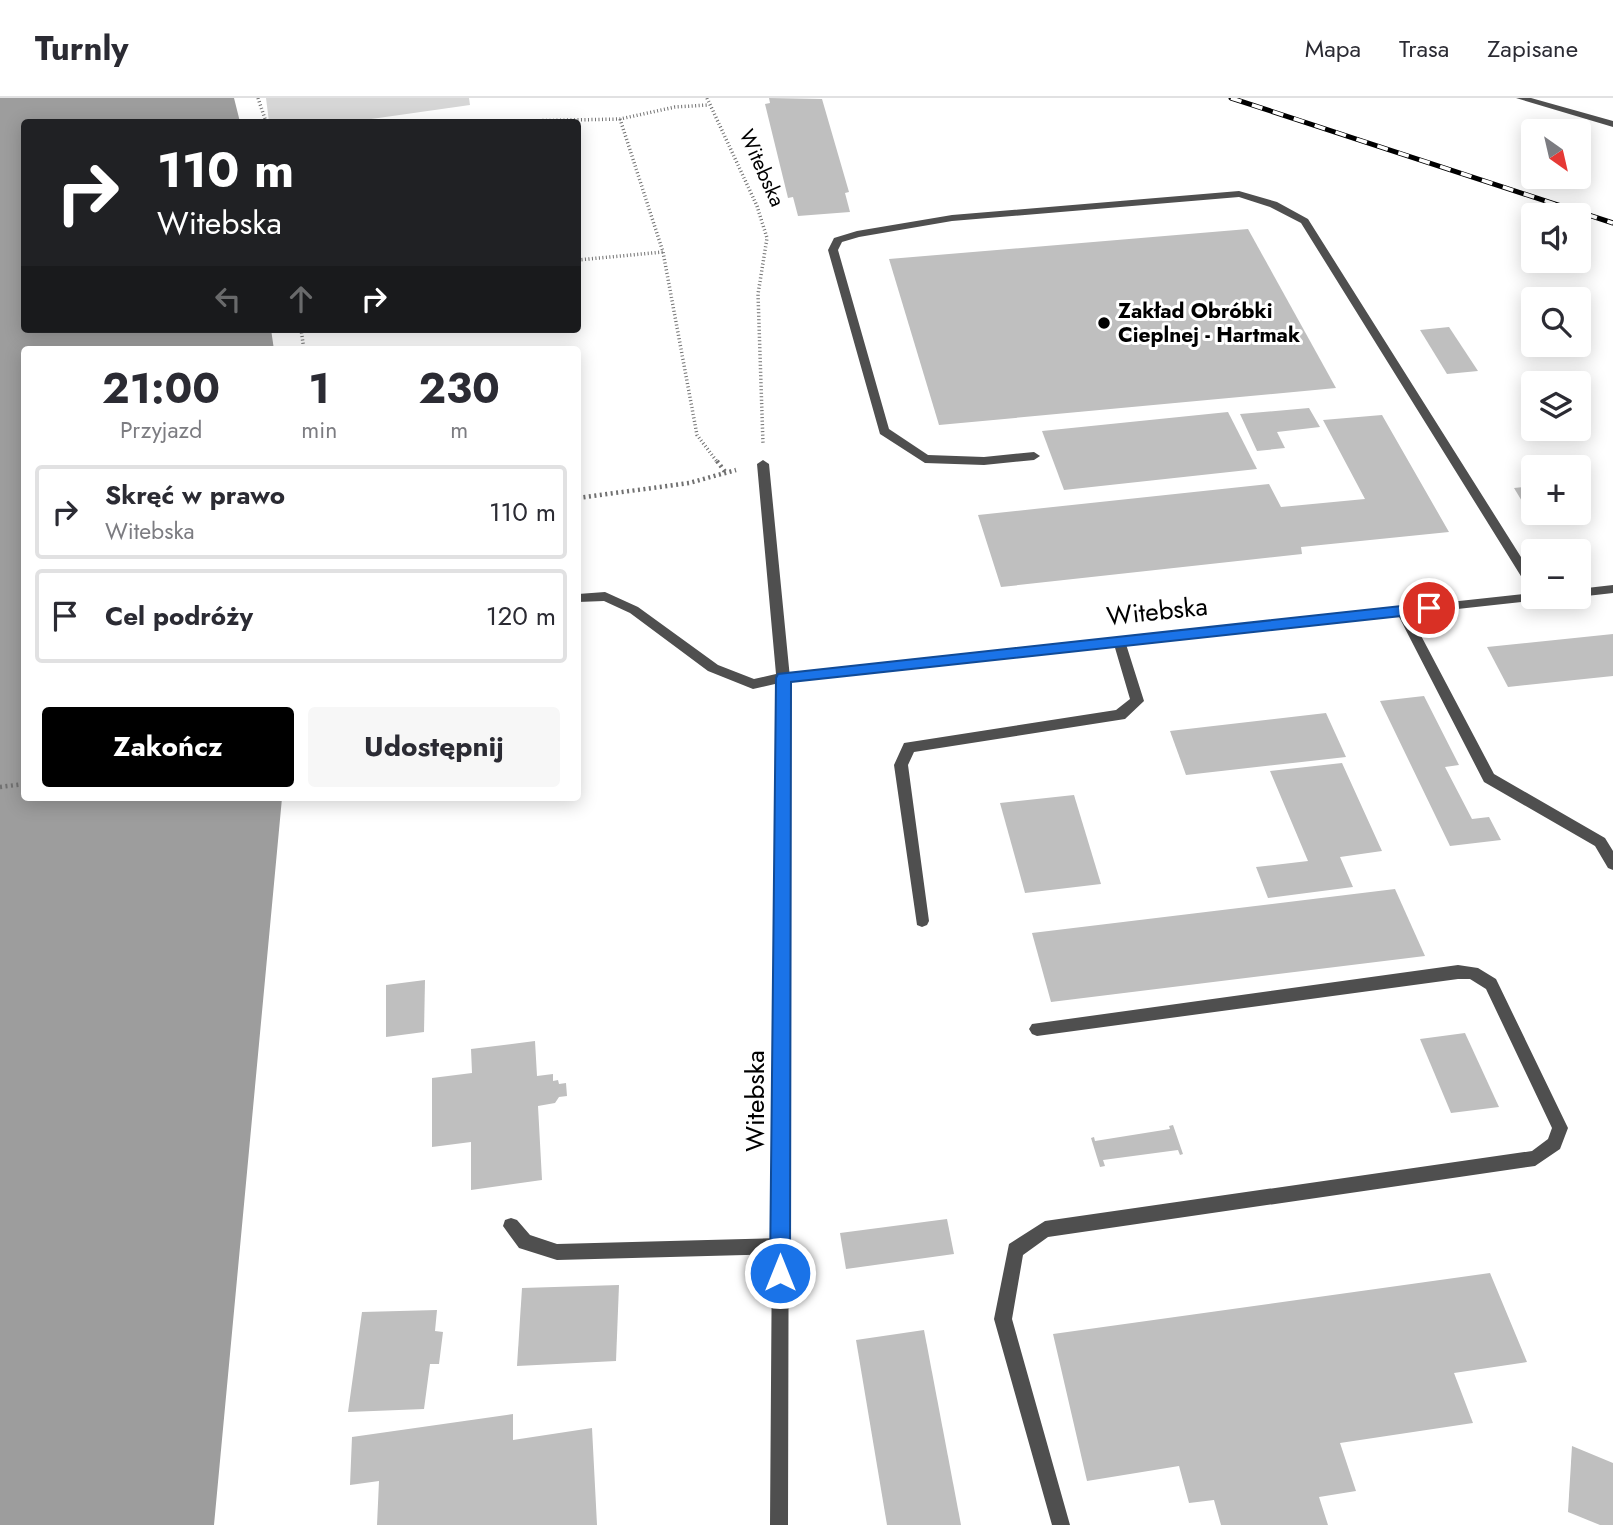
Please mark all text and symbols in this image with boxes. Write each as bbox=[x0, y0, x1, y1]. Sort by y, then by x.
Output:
text: Turnly bbox=[35, 25, 129, 72]
text: Mapa bbox=[1305, 31, 1361, 66]
text: Trasa bbox=[1399, 31, 1449, 66]
text: Zapisane bbox=[1487, 31, 1578, 66]
north arrow bbox=[1521, 119, 1591, 189]
map controls bbox=[1521, 119, 1591, 609]
street label: Witebska bbox=[732, 124, 792, 212]
text: 110 m bbox=[157, 135, 294, 205]
icon: right bbox=[42, 147, 133, 238]
text: Witebska bbox=[157, 200, 282, 246]
button: sound bbox=[1521, 203, 1591, 273]
icon: left bbox=[209, 280, 247, 318]
icon: ahead bbox=[282, 280, 320, 318]
icon: right bbox=[355, 280, 393, 318]
button: search bbox=[1521, 287, 1591, 357]
place label: Zakład Obróbki Cieplnej - Hartmak bbox=[1118, 296, 1300, 350]
marker: Zakład Obróbki Cieplnej - Hartmak bbox=[1096, 315, 1112, 331]
text: 21:00 bbox=[102, 358, 220, 419]
text: 1 bbox=[309, 358, 330, 419]
text: 230 bbox=[418, 358, 500, 419]
button: layers bbox=[1521, 371, 1591, 441]
text: Przyjazd bbox=[120, 413, 202, 447]
text: min bbox=[301, 413, 337, 447]
text: m bbox=[450, 413, 468, 447]
button: + bbox=[1521, 455, 1591, 525]
text: Skręć w prawo bbox=[105, 476, 285, 514]
icon: right bbox=[46, 493, 84, 531]
text: 110 m bbox=[489, 493, 556, 531]
text: Witebska bbox=[105, 514, 195, 548]
button: − bbox=[1521, 539, 1591, 609]
pin bbox=[1399, 578, 1459, 638]
street label: Witebska bbox=[1105, 587, 1209, 635]
icon: arrive bbox=[1410, 589, 1448, 627]
icon: arrive bbox=[46, 597, 84, 635]
text: Cel podróży bbox=[105, 597, 253, 635]
text: 120 m bbox=[486, 597, 556, 635]
button: Zakończ bbox=[42, 707, 294, 787]
button: Udostępnij bbox=[308, 707, 560, 787]
street label: Witebska bbox=[736, 1050, 774, 1152]
position arrow bbox=[743, 1236, 817, 1310]

